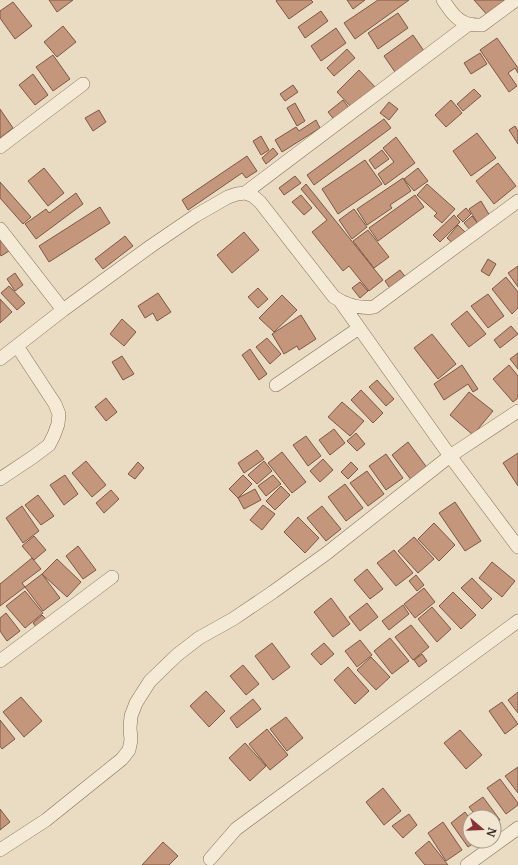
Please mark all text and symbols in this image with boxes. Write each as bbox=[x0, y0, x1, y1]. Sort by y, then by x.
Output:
north arrow bbox=[462, 809, 502, 849]
text: N bbox=[483, 826, 499, 839]

